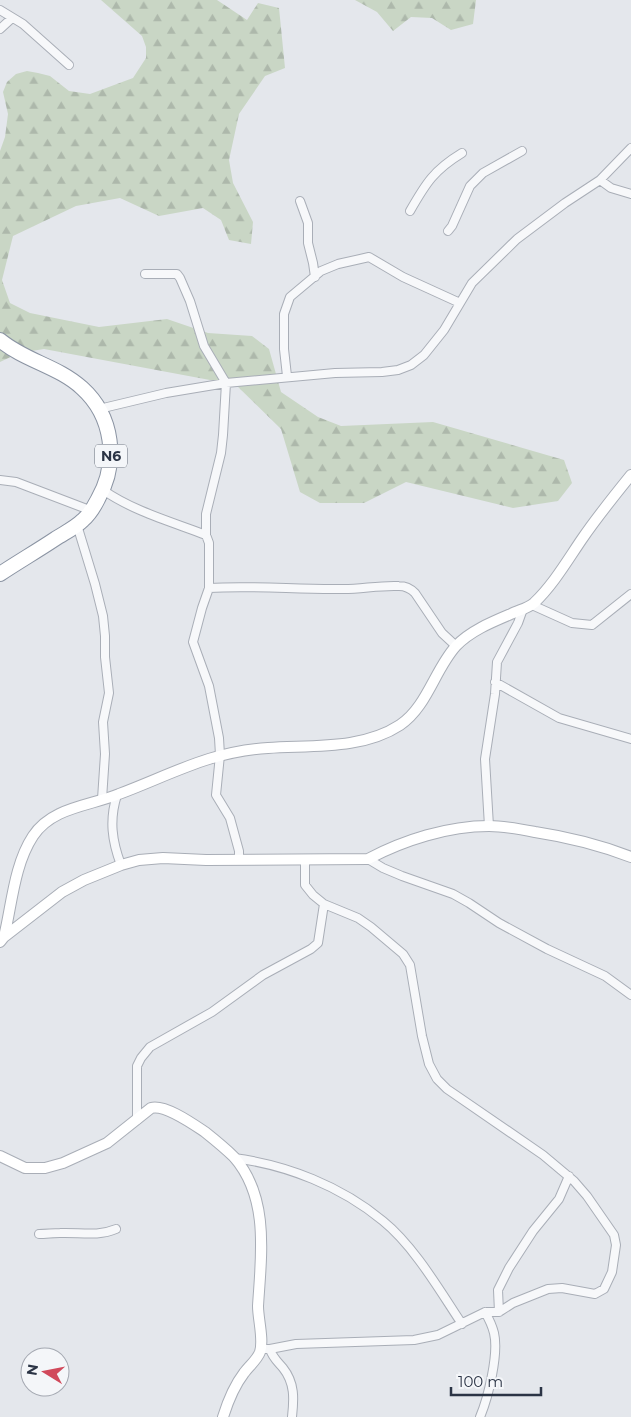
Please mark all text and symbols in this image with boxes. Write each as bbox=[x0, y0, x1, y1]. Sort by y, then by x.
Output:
road number: N6 bbox=[95, 444, 127, 468]
north arrow bbox=[20, 1347, 70, 1397]
text: N bbox=[22, 1363, 42, 1377]
scale bar bbox=[451, 1364, 541, 1396]
text: 100 m bbox=[458, 1372, 503, 1391]

